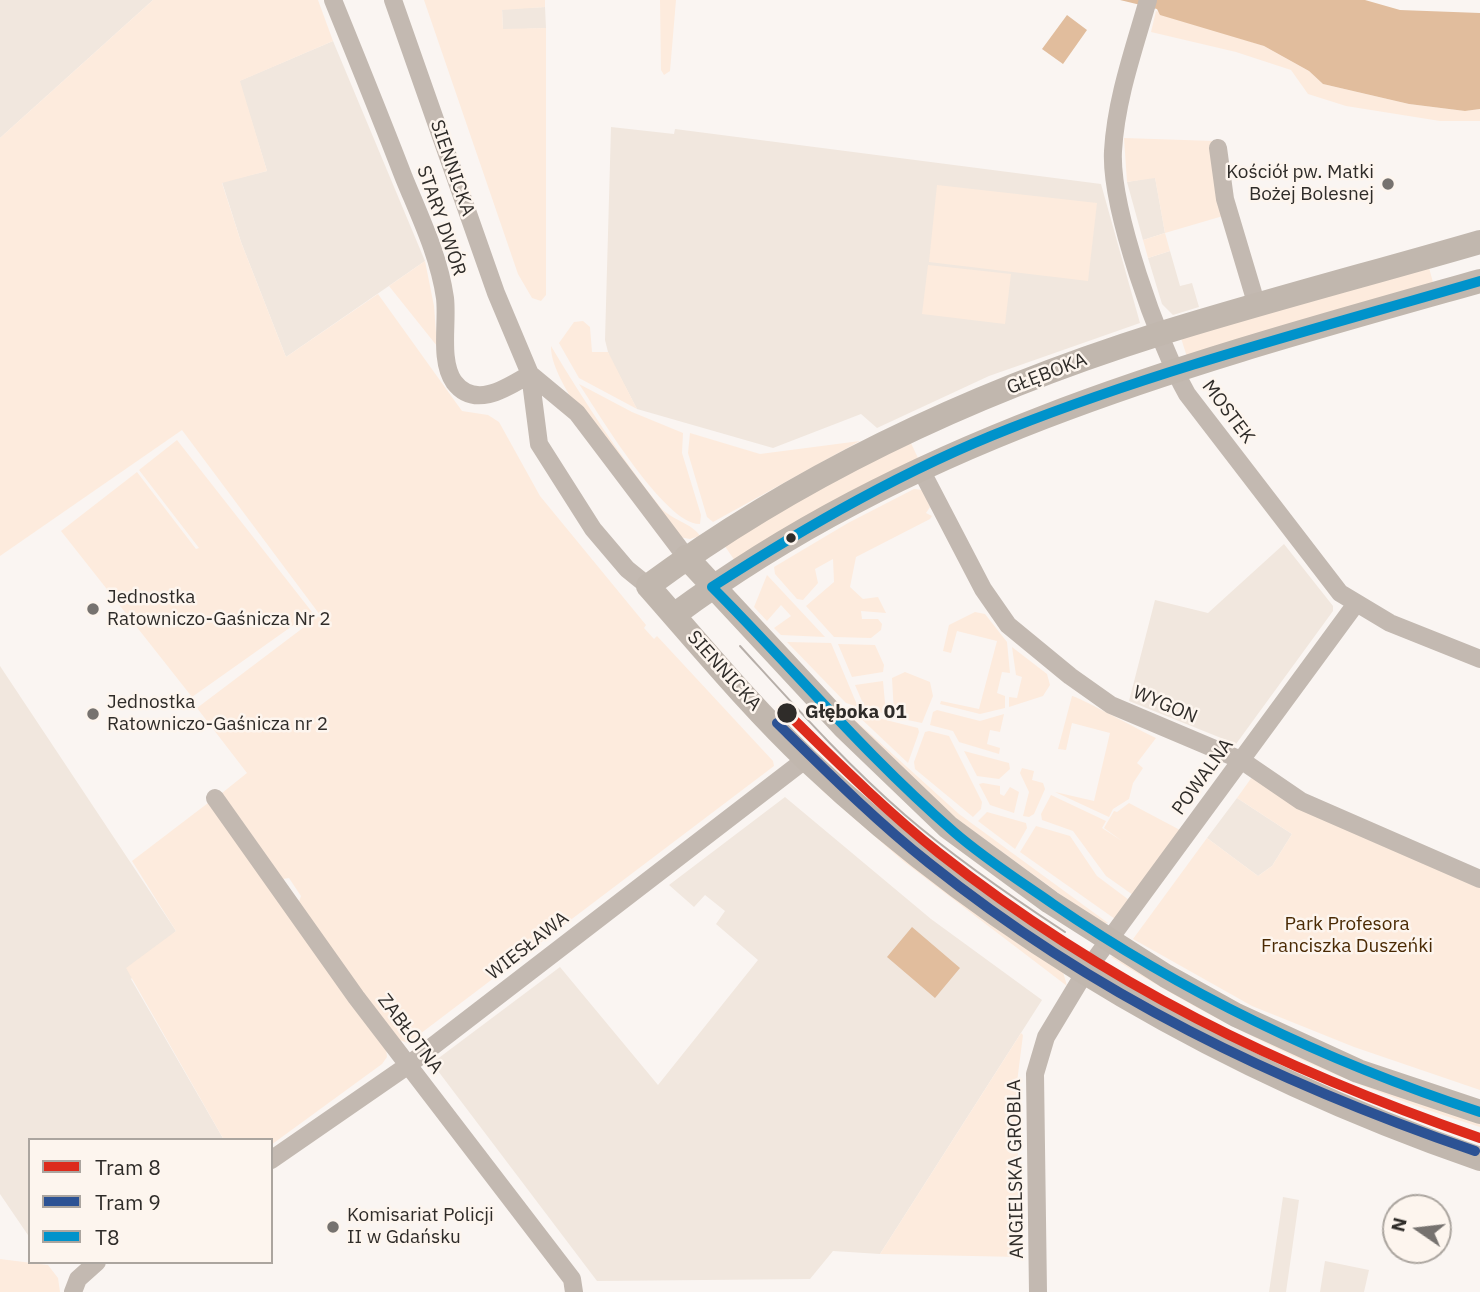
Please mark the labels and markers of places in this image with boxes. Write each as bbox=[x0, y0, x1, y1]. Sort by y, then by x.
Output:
place label: Kościół pw. Matki Bożej Bolesnej bbox=[1226, 162, 1374, 206]
marker: Kościół pw. Matki Bożej Bolesnej bbox=[1380, 176, 1396, 192]
unlabelled marker bbox=[784, 531, 798, 545]
place label: Jednostka Ratowniczo-Gaśnicza Nr 2 bbox=[107, 587, 331, 631]
marker: Jednostka Ratowniczo-Gaśnicza Nr 2 bbox=[85, 601, 101, 617]
place label: Jednostka Ratowniczo-Gaśnicza nr 2 bbox=[107, 692, 328, 736]
marker: Głęboka 01 bbox=[775, 701, 799, 725]
place label: Głęboka 01 bbox=[805, 702, 907, 724]
marker: Jednostka Ratowniczo-Gaśnicza nr 2 bbox=[85, 706, 101, 722]
place label: Komisariat Policji II w Gdańsku bbox=[347, 1205, 494, 1249]
marker: Komisariat Policji II w Gdańsku bbox=[325, 1219, 341, 1235]

